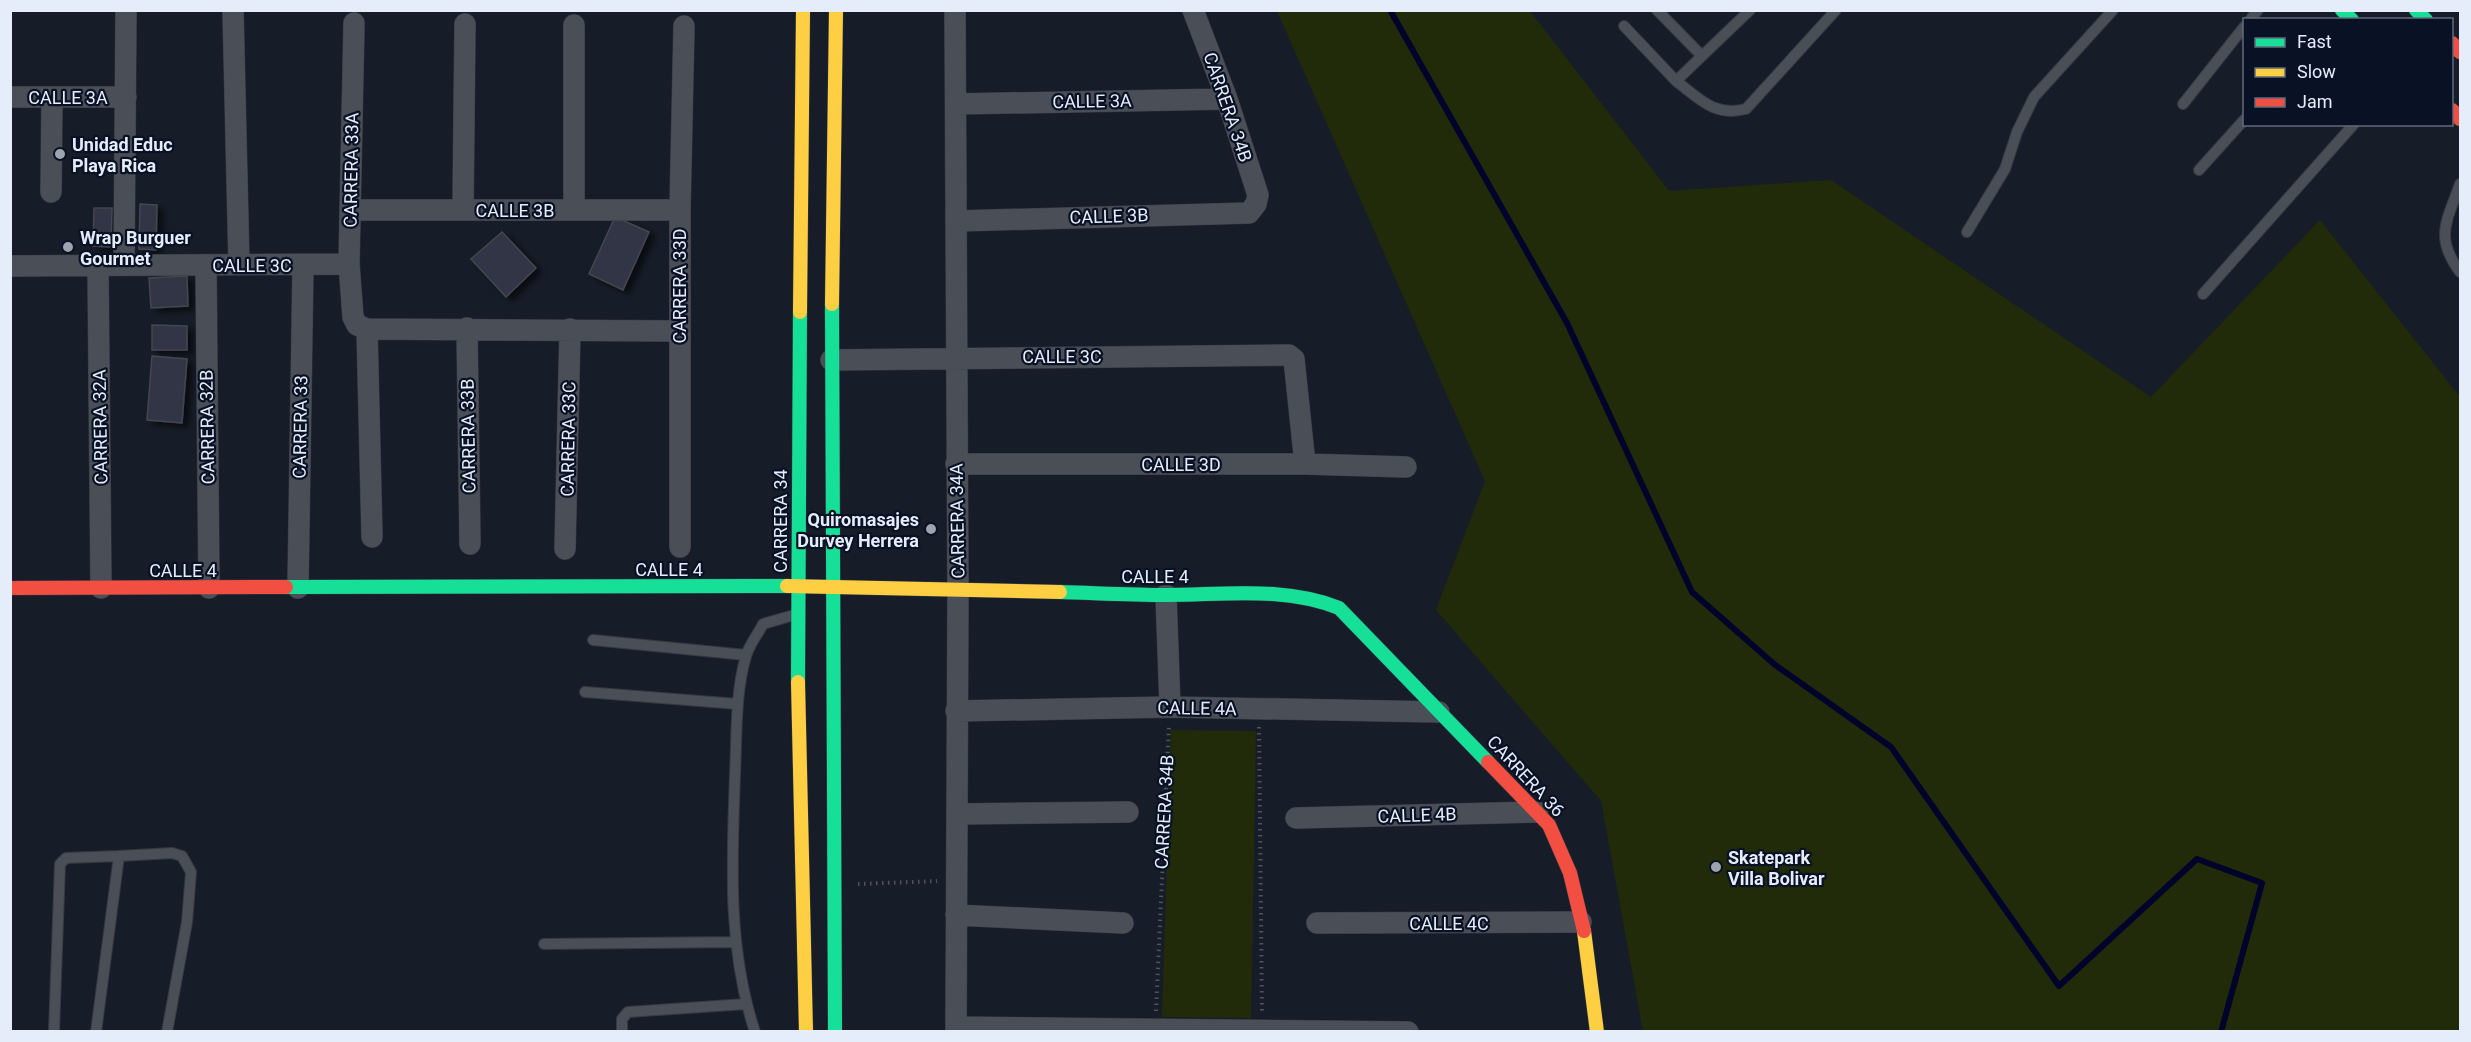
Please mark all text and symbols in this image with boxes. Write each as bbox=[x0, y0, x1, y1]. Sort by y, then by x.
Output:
legend bbox=[2243, 18, 2453, 126]
text: Fast bbox=[2297, 31, 2332, 52]
street label: CARRERA 34B bbox=[1199, 49, 1257, 165]
text: Slow bbox=[2297, 61, 2336, 82]
street label: CALLE 3A bbox=[28, 87, 108, 108]
street label: CALLE 3A bbox=[1052, 90, 1132, 112]
text: Jam bbox=[2297, 91, 2333, 112]
street label: CARRERA 33A bbox=[339, 112, 363, 228]
place label: Unidad Educ Playa Rica bbox=[72, 134, 173, 176]
marker: Unidad Educ Playa Rica bbox=[53, 147, 67, 161]
street label: CALLE 3B bbox=[476, 200, 554, 221]
street label: CALLE 3B bbox=[1069, 204, 1149, 228]
place label: Wrap Burguer Gourmet bbox=[80, 227, 191, 269]
street label: CARRERA 33D bbox=[669, 228, 690, 344]
marker: Wrap Burguer Gourmet bbox=[61, 240, 75, 254]
street label: CALLE 3C bbox=[212, 255, 292, 276]
street label: CALLE 3C bbox=[1022, 346, 1102, 367]
street label: CARRERA 32A bbox=[88, 369, 112, 485]
street label: CARRERA 32B bbox=[196, 370, 218, 484]
street label: CARRERA 33 bbox=[289, 375, 311, 479]
street label: CARRERA 33B bbox=[457, 379, 479, 493]
street label: CARRERA 33C bbox=[556, 381, 580, 497]
street label: CALLE 3D bbox=[1141, 454, 1221, 475]
street label: CARRERA 34A bbox=[945, 463, 969, 579]
street label: CARRERA 34 bbox=[770, 469, 791, 573]
place label: Quiromasajes Durvey Herrera bbox=[797, 509, 919, 551]
marker: Quiromasajes Durvey Herrera bbox=[924, 522, 938, 536]
street label: CALLE 4 bbox=[635, 559, 703, 580]
street label: CALLE 4 bbox=[149, 560, 217, 581]
street label: CALLE 4 bbox=[1121, 566, 1189, 587]
street label: CALLE 4A bbox=[1157, 697, 1237, 719]
street label: CARRERA 36 bbox=[1483, 731, 1569, 821]
street label: CARRERA 34B bbox=[1151, 754, 1177, 870]
street label: CALLE 4B bbox=[1377, 803, 1457, 827]
place label: Skatepark Villa Bolivar bbox=[1728, 847, 1825, 889]
marker: Skatepark Villa Bolivar bbox=[1709, 860, 1723, 874]
street label: CALLE 4C bbox=[1409, 913, 1489, 934]

